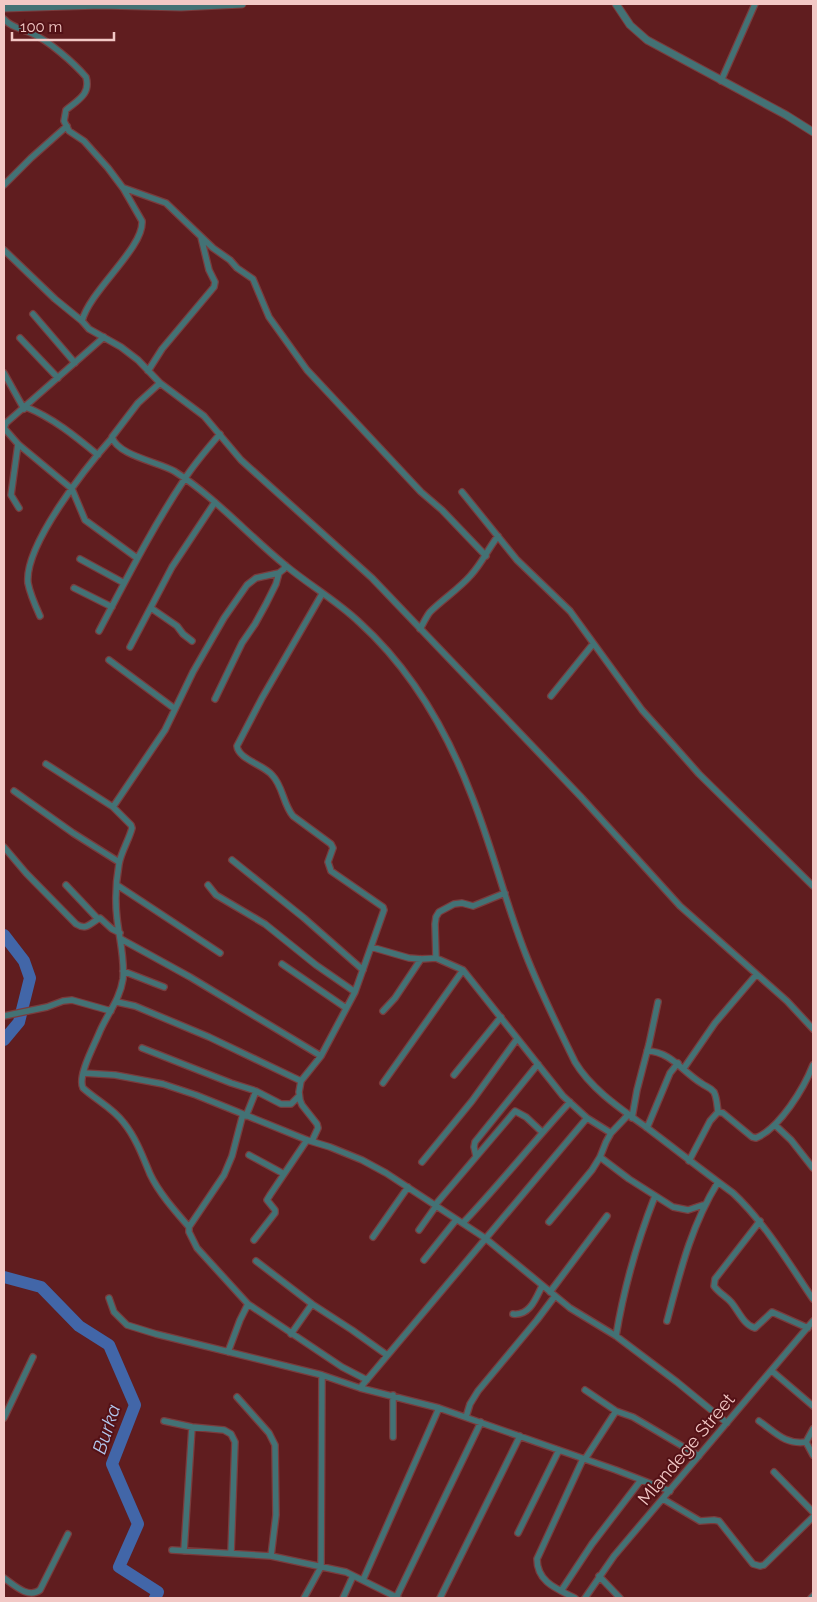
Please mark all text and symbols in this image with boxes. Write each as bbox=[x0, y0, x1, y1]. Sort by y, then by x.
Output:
scale bar bbox=[12, 10, 115, 42]
text: 100 m bbox=[20, 18, 62, 36]
street label: Mlandege Street bbox=[633, 1389, 739, 1509]
water label: Burka bbox=[88, 1401, 124, 1457]

